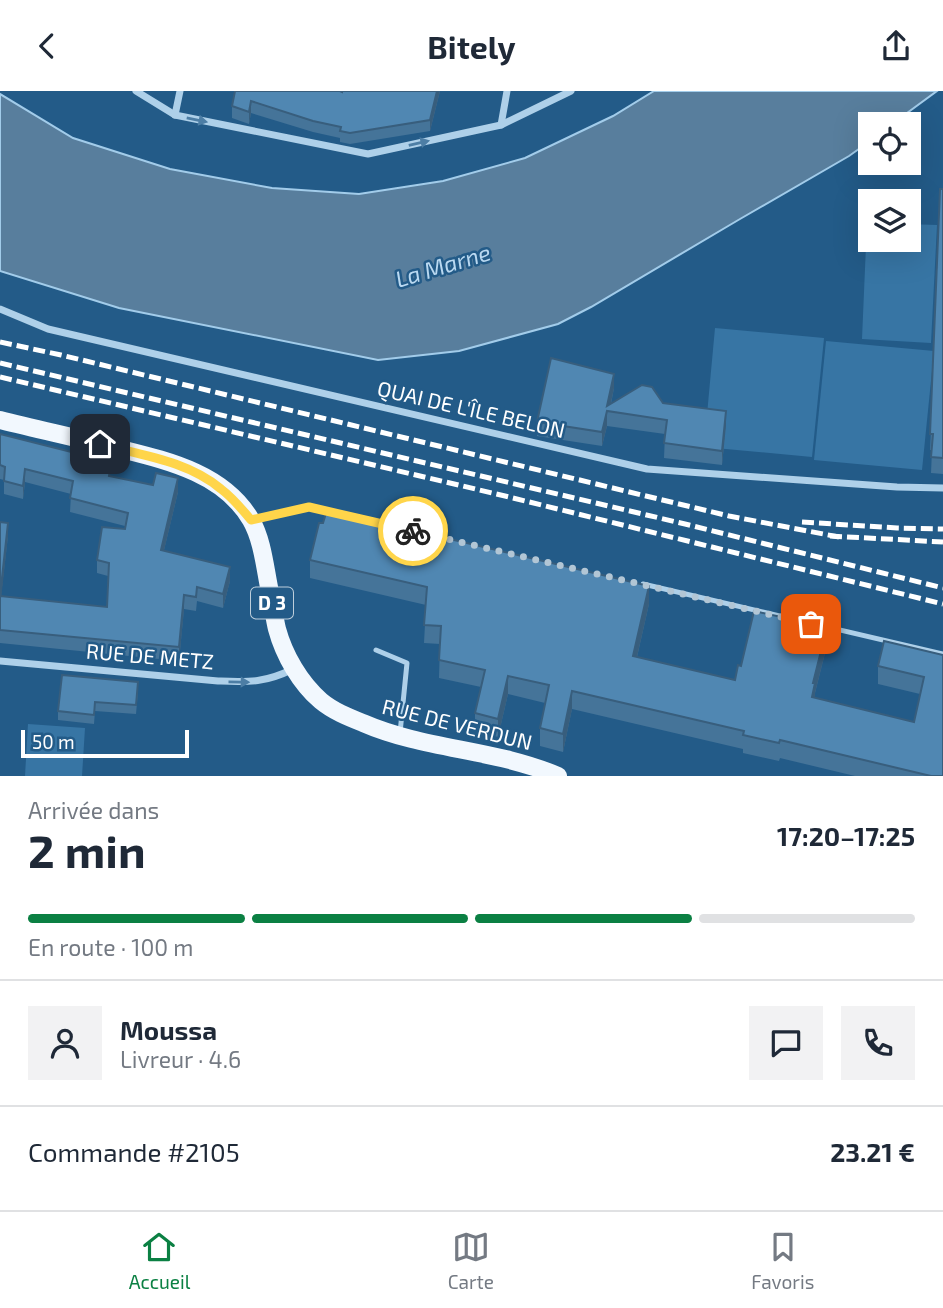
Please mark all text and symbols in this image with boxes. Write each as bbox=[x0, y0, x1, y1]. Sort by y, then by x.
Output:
icon: back bbox=[28, 27, 66, 65]
text: Bitely bbox=[427, 27, 516, 65]
icon: share bbox=[877, 27, 915, 65]
map controls bbox=[858, 112, 921, 252]
button: locate bbox=[858, 112, 921, 175]
one-way arrow bbox=[186, 114, 208, 125]
one-way arrow bbox=[408, 137, 430, 148]
button: layers bbox=[858, 189, 921, 252]
water label: La Marne bbox=[392, 237, 494, 293]
street label: QUAI DE L'ÎLE BELON bbox=[375, 375, 568, 443]
pin bbox=[70, 414, 130, 474]
icon: home bbox=[81, 425, 119, 463]
courier bbox=[378, 496, 448, 566]
icon: bike bbox=[394, 512, 432, 550]
road number: D 3 bbox=[251, 587, 293, 618]
pin bbox=[781, 594, 841, 654]
icon: bag bbox=[792, 605, 830, 643]
street label: RUE DE METZ bbox=[85, 637, 215, 674]
one-way arrow bbox=[228, 676, 250, 687]
street label: RUE DE VERDUN bbox=[380, 693, 535, 754]
scale bar bbox=[21, 727, 189, 759]
text: 50 m bbox=[32, 730, 75, 753]
text: Arrivée dans bbox=[28, 796, 159, 824]
text: 17:20–17:25 bbox=[777, 820, 915, 851]
text: 2 min bbox=[28, 822, 146, 877]
text: En route · 100 m bbox=[28, 933, 193, 961]
button: person bbox=[28, 1006, 102, 1080]
button: chat bbox=[749, 1006, 823, 1080]
button: phone bbox=[841, 1006, 915, 1080]
text: Moussa bbox=[120, 1014, 217, 1045]
text: Livreur · 4.6 bbox=[120, 1045, 241, 1073]
text: Commande #2105 bbox=[28, 1136, 240, 1167]
text: 23.21 € bbox=[830, 1136, 915, 1167]
tab: Accueil bbox=[129, 1228, 190, 1293]
tab: Carte bbox=[448, 1228, 494, 1293]
tab: Favoris bbox=[751, 1228, 814, 1293]

